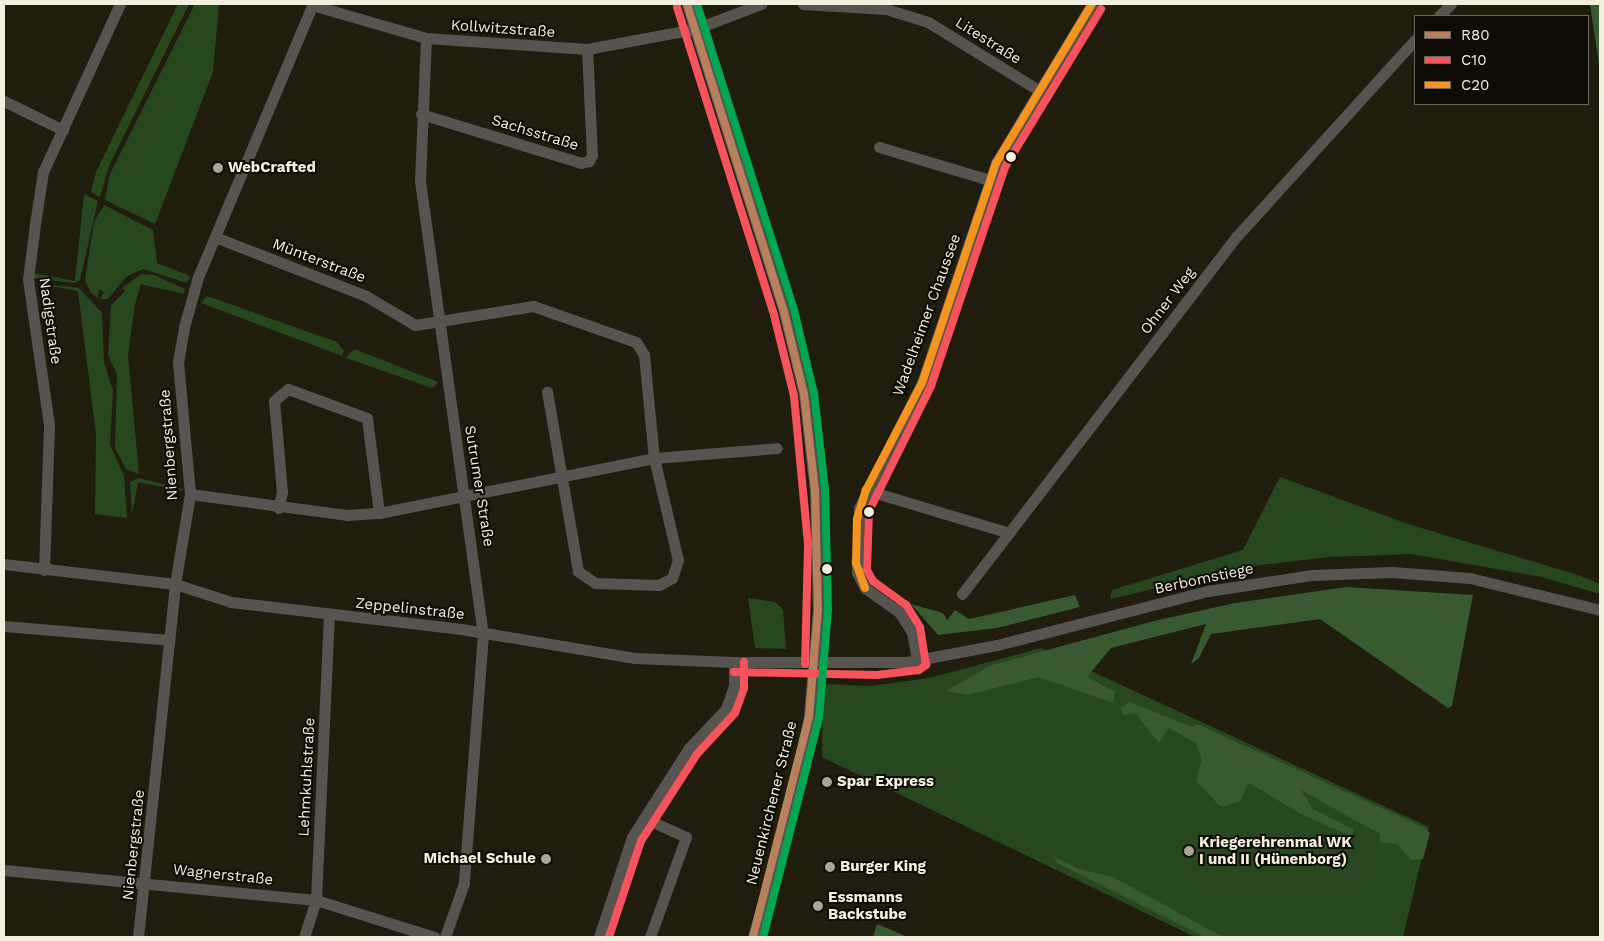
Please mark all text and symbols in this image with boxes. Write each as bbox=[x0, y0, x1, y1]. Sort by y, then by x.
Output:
street label: Litestraße bbox=[952, 14, 1024, 68]
legend bbox=[1414, 15, 1589, 105]
street label: Kollwitzstraße bbox=[450, 16, 556, 42]
text: R80 bbox=[1461, 26, 1490, 44]
text: C10 bbox=[1461, 51, 1486, 69]
text: C20 bbox=[1461, 76, 1489, 94]
street label: Sachsstraße bbox=[489, 111, 581, 155]
unlabelled marker bbox=[1006, 152, 1016, 162]
place label: WebCrafted bbox=[228, 159, 316, 177]
marker: WebCrafted bbox=[212, 162, 224, 174]
street label: Wadelheimer Chaussee bbox=[889, 231, 965, 399]
street label: Münterstraße bbox=[270, 235, 368, 287]
street label: Ohner Weg bbox=[1137, 264, 1199, 338]
street label: Nadigstraße bbox=[35, 277, 65, 365]
street label: Nienbergstraße bbox=[156, 389, 182, 501]
street label: Sutrumer Straße bbox=[461, 424, 497, 548]
unlabelled marker bbox=[864, 507, 874, 517]
street label: Berbomstiege bbox=[1153, 560, 1255, 598]
unlabelled marker bbox=[822, 564, 832, 574]
street label: Zeppelinstraße bbox=[355, 594, 465, 624]
street label: Lehmkuhlstraße bbox=[295, 717, 319, 837]
street label: Neuenkirchener Straße bbox=[743, 719, 801, 887]
place label: Spar Express bbox=[837, 773, 934, 791]
marker: Spar Express bbox=[821, 776, 833, 788]
street label: Nienbergstraße bbox=[119, 789, 149, 901]
place label: Kriegerehrenmal WK I und II (Hünenborg) bbox=[1199, 833, 1352, 868]
marker: Kriegerehrenmal WK I und II (Hünenborg) bbox=[1183, 845, 1195, 857]
place label: Michael Schule bbox=[423, 850, 536, 868]
marker: Michael Schule bbox=[540, 853, 552, 865]
place label: Burger King bbox=[840, 858, 926, 876]
street label: Wagnerstraße bbox=[172, 861, 274, 889]
marker: Burger King bbox=[824, 861, 836, 873]
place label: Essmanns Backstube bbox=[828, 888, 907, 923]
marker: Essmanns Backstube bbox=[812, 900, 824, 912]

